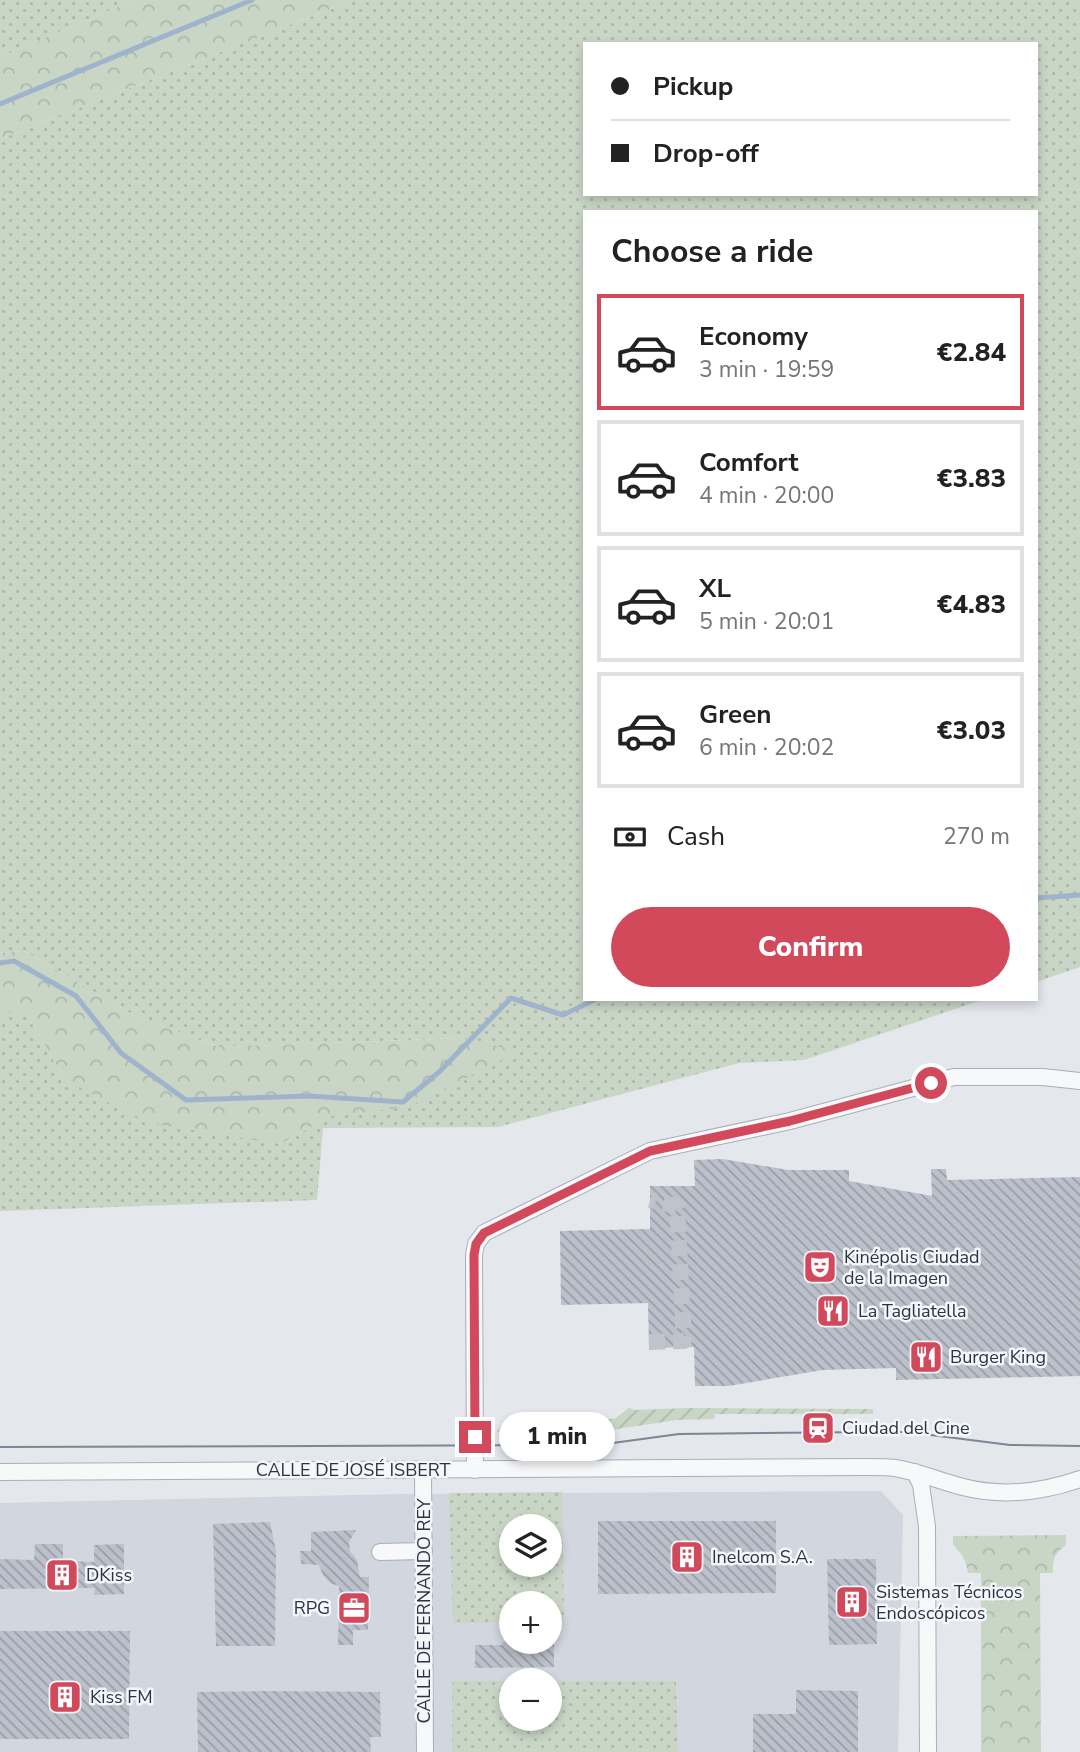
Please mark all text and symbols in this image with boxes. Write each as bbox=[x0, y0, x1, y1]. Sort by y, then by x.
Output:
text: Pickup bbox=[653, 69, 733, 104]
text: Drop-off bbox=[653, 136, 759, 171]
text: Choose a ride bbox=[611, 230, 813, 273]
text: Economy bbox=[699, 319, 808, 354]
icon: car bbox=[615, 321, 678, 384]
text: €2.84 bbox=[937, 335, 1006, 370]
text: 3 min · 19:59 bbox=[699, 354, 834, 385]
text: Comfort bbox=[699, 445, 799, 480]
icon: car bbox=[615, 447, 678, 510]
text: €3.83 bbox=[937, 461, 1006, 496]
text: 4 min · 20:00 bbox=[699, 480, 834, 511]
text: XL bbox=[699, 571, 731, 606]
icon: car bbox=[615, 573, 678, 636]
text: €4.83 bbox=[937, 587, 1006, 622]
text: 5 min · 20:01 bbox=[699, 606, 834, 637]
text: Green bbox=[699, 697, 772, 732]
icon: car bbox=[615, 699, 678, 762]
text: €3.03 bbox=[937, 713, 1006, 748]
text: 6 min · 20:02 bbox=[699, 732, 834, 763]
icon: cash bbox=[611, 818, 649, 856]
text: Cash bbox=[667, 819, 725, 854]
text: 270 m bbox=[943, 821, 1010, 852]
button: Confirm bbox=[611, 907, 1010, 987]
route start bbox=[915, 1067, 947, 1099]
place label: Kinépolis Ciudad de la Imagen bbox=[844, 1245, 979, 1290]
theatre icon: Kinépolis Ciudad de la Imagen bbox=[801, 1248, 839, 1286]
restaurant icon: La Tagliatella bbox=[814, 1292, 852, 1330]
place label: La Tagliatella bbox=[858, 1299, 967, 1323]
restaurant icon: Burger King bbox=[907, 1338, 945, 1376]
place label: Burger King bbox=[950, 1345, 1046, 1369]
station icon: Ciudad del Cine bbox=[799, 1409, 837, 1447]
callout: 1 min bbox=[500, 1412, 615, 1462]
place label: Ciudad del Cine bbox=[842, 1416, 970, 1440]
route end bbox=[459, 1421, 491, 1453]
text: 1 min bbox=[527, 1421, 587, 1452]
street label: CALLE DE JOSÉ ISBERT bbox=[256, 1458, 451, 1482]
street label: CALLE DE FERNANDO REY bbox=[412, 1498, 436, 1724]
map controls bbox=[499, 1514, 562, 1731]
button: layers bbox=[499, 1514, 562, 1577]
building icon: Inelcom S.A. bbox=[668, 1538, 706, 1576]
place label: Inelcom S.A. bbox=[712, 1545, 813, 1569]
building icon: DKiss bbox=[43, 1556, 81, 1594]
place label: DKiss bbox=[86, 1563, 132, 1587]
place label: Sistemas Técnicos Endoscópicos bbox=[876, 1580, 1022, 1625]
building icon: Sistemas Técnicos Endoscópicos bbox=[833, 1583, 871, 1621]
office icon: RPG bbox=[335, 1589, 373, 1627]
button: + bbox=[499, 1591, 562, 1654]
place label: RPG bbox=[294, 1596, 330, 1620]
button: − bbox=[499, 1668, 562, 1731]
building icon: Kiss FM bbox=[46, 1678, 84, 1716]
place label: Kiss FM bbox=[90, 1685, 153, 1709]

